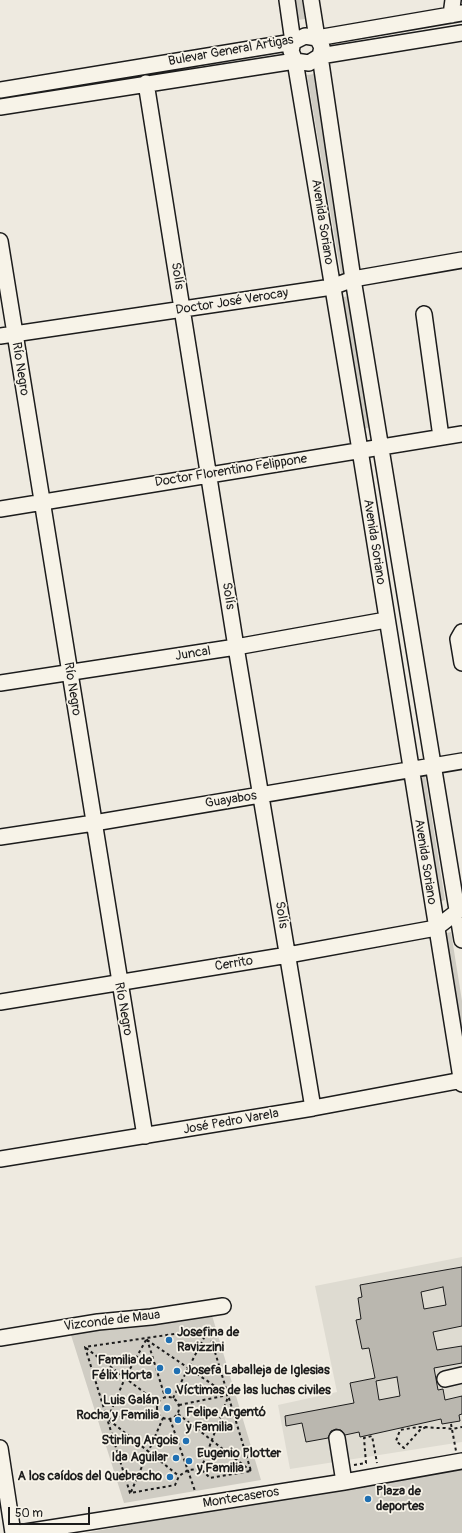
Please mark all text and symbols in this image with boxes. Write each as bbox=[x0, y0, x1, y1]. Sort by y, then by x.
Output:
street label: Bulevar General Artigas bbox=[167, 32, 295, 70]
street label: Avenida Soriano bbox=[308, 178, 336, 266]
street label: Solís bbox=[167, 261, 187, 291]
street label: Doctor José Verocay bbox=[175, 285, 289, 319]
street label: Río Negro bbox=[8, 341, 32, 397]
street label: Doctor Florentino Felippone bbox=[154, 451, 308, 491]
street label: Avenida Soriano bbox=[360, 498, 388, 586]
street label: Solís bbox=[218, 581, 238, 611]
street label: Juncal bbox=[174, 643, 212, 665]
street label: Río Negro bbox=[60, 661, 84, 717]
street label: Guayabos bbox=[204, 788, 258, 812]
street label: Avenida Soriano bbox=[411, 818, 439, 906]
street label: Solís bbox=[271, 900, 291, 930]
street label: Cerrito bbox=[214, 953, 254, 975]
street label: Río Negro bbox=[111, 981, 135, 1037]
street label: José Pedro Varela bbox=[182, 1106, 280, 1138]
street label: Vizconde de Maua bbox=[63, 1307, 161, 1335]
place label: Josefina de Ravizzini bbox=[177, 1325, 239, 1356]
marker: Josefina de Ravizzini bbox=[164, 1335, 174, 1345]
place label: Familia de Félix Horta bbox=[91, 1353, 152, 1384]
marker: Familia de Félix Horta bbox=[155, 1363, 165, 1373]
place label: Josefa Laballeja de Iglesias bbox=[185, 1363, 330, 1379]
marker: Josefa Laballeja de Iglesias bbox=[172, 1366, 182, 1376]
place label: Víctimas de las luchas civiles bbox=[176, 1383, 331, 1399]
marker: Víctimas de las luchas civiles bbox=[163, 1386, 173, 1396]
place label: Luis Galán Rocha y Familia bbox=[76, 1393, 159, 1424]
marker: Luis Galán Rocha y Familia bbox=[162, 1403, 172, 1413]
place label: Felipe Argentó y Familia bbox=[186, 1405, 266, 1436]
marker: Felipe Argentó y Familia bbox=[173, 1415, 183, 1425]
place label: Stirling Argois bbox=[102, 1433, 178, 1449]
marker: Stirling Argois bbox=[181, 1436, 191, 1446]
place label: Eugenio Plotter y Familia bbox=[197, 1446, 281, 1477]
place label: Ida Aguilar bbox=[111, 1450, 168, 1466]
marker: Ida Aguilar bbox=[171, 1453, 181, 1463]
marker: Eugenio Plotter y Familia bbox=[184, 1456, 194, 1466]
place label: A los caídos del Quebracho bbox=[18, 1469, 162, 1485]
marker: A los caídos del Quebracho bbox=[165, 1472, 175, 1482]
street label: Montecaseros bbox=[202, 1484, 280, 1512]
place label: Plaza de deportes bbox=[376, 1484, 424, 1515]
marker: Plaza de deportes bbox=[363, 1494, 373, 1504]
scale bar bbox=[10, 1499, 92, 1525]
text: 50 m bbox=[15, 1506, 43, 1521]

